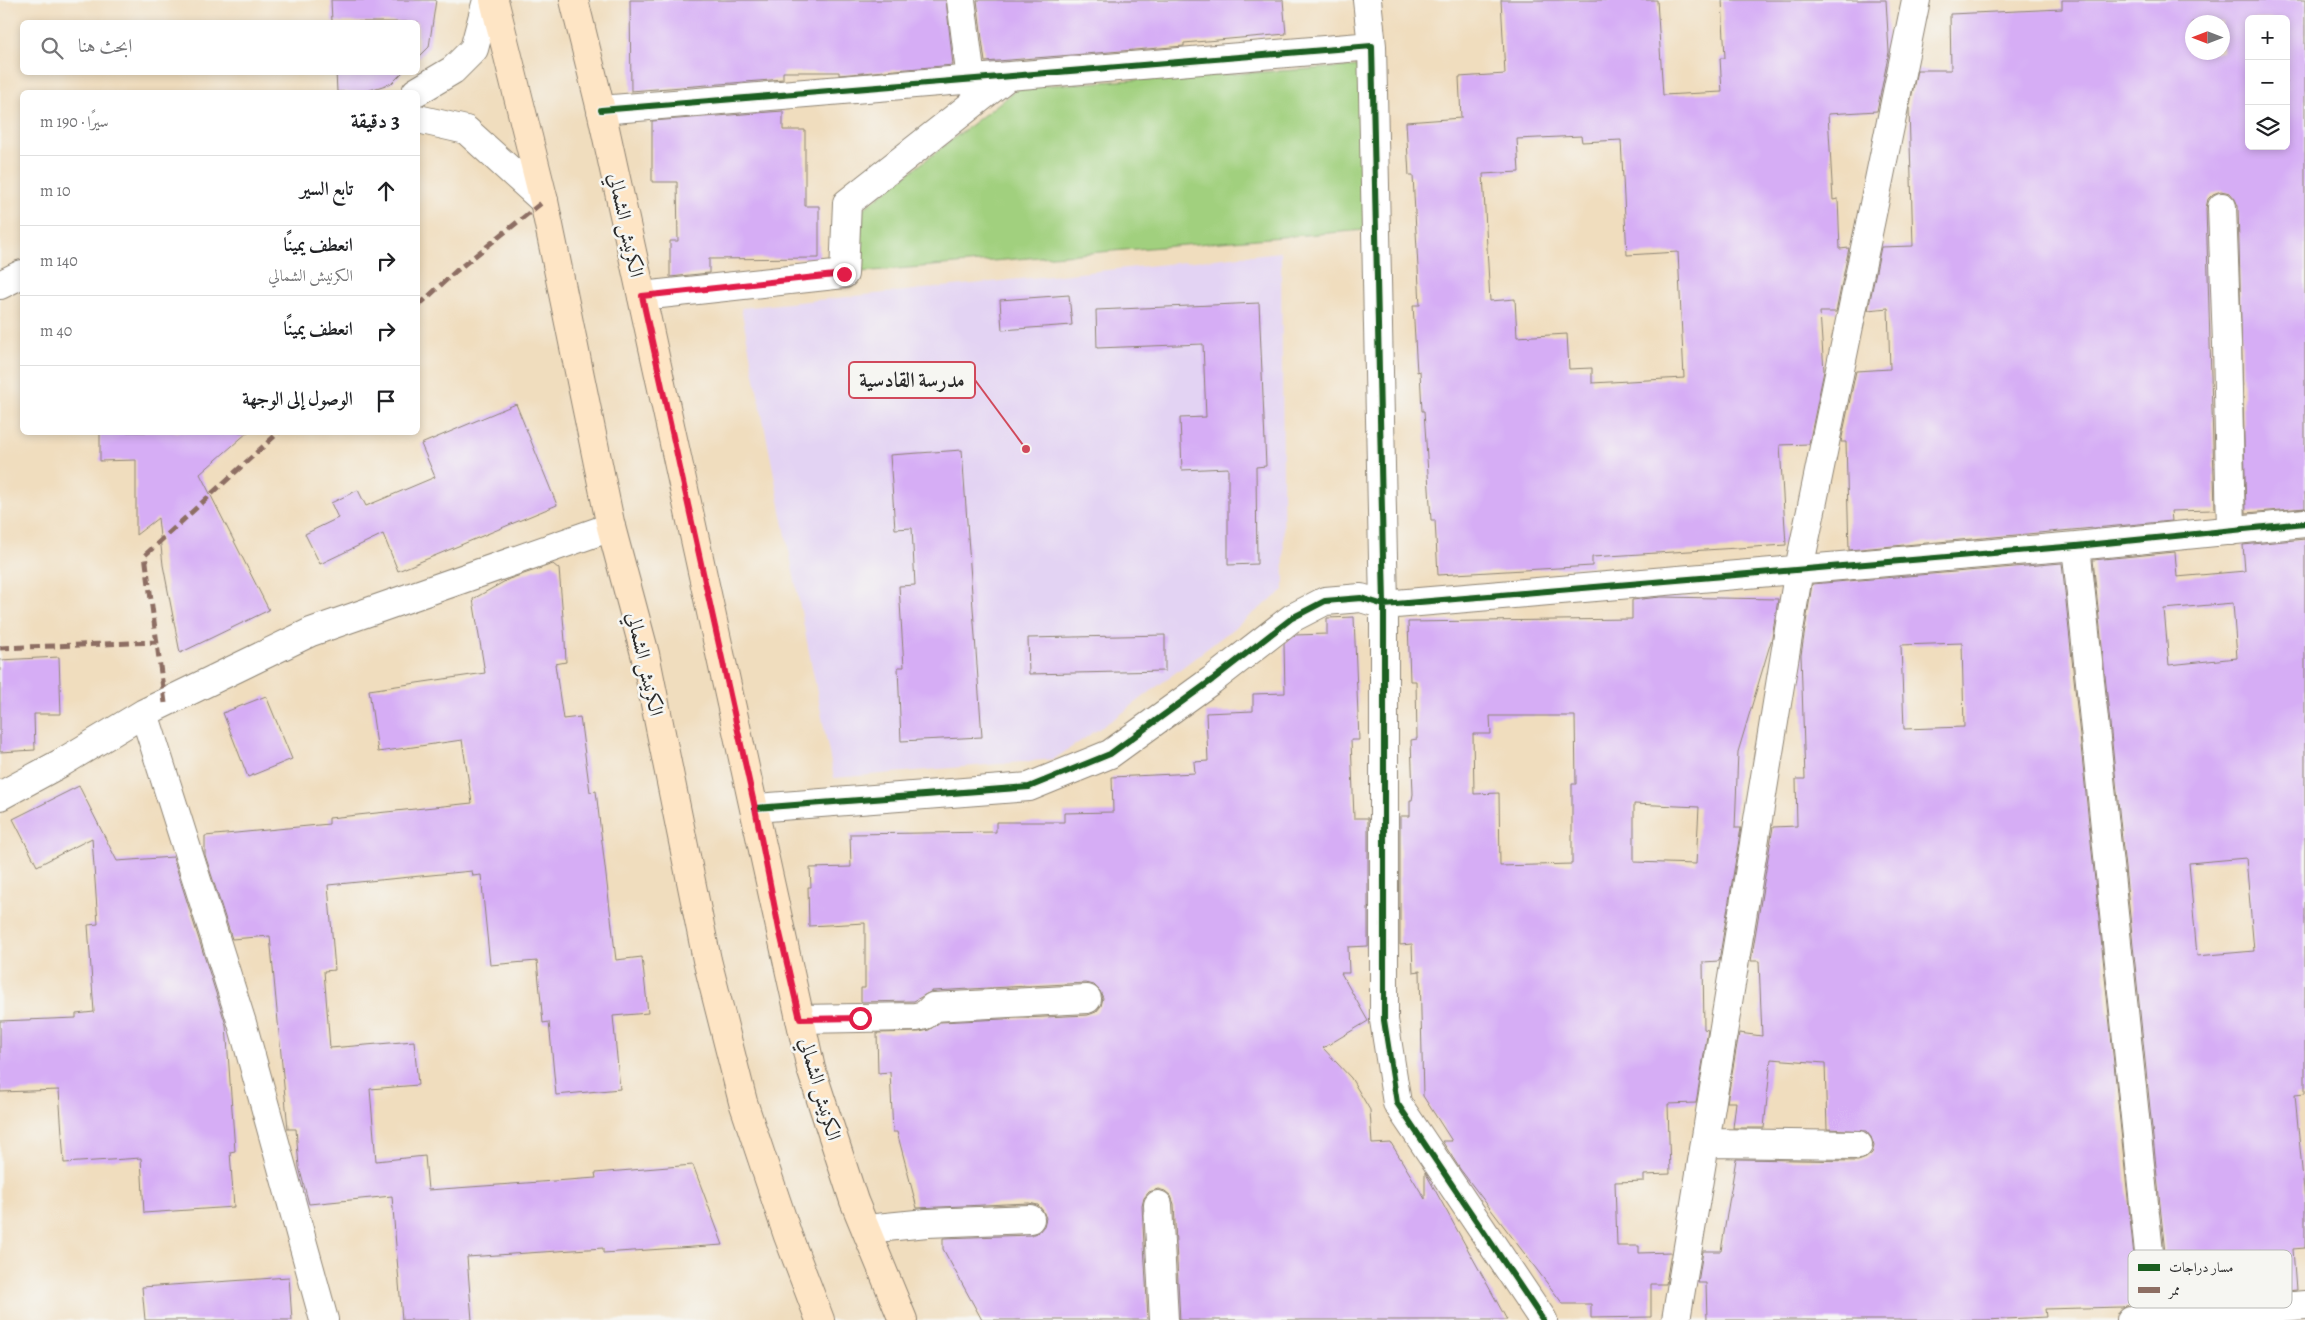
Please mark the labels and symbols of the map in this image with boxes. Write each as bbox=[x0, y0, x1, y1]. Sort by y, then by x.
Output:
north arrow bbox=[2185, 15, 2230, 60]
street label: الكرنيش الشمالي bbox=[600, 170, 650, 280]
route end bbox=[833, 263, 856, 286]
callout: مدرسة القادسية bbox=[849, 362, 975, 398]
text: مدرسة القادسية bbox=[859, 366, 965, 394]
street label: الكرنيش الشمالي bbox=[618, 609, 670, 719]
route start bbox=[849, 1007, 872, 1030]
street label: الكرنيش الشمالي bbox=[790, 1034, 848, 1144]
legend bbox=[2128, 1250, 2292, 1308]
text: مسار دراجات bbox=[2169, 1258, 2234, 1277]
text: ممر bbox=[2167, 1281, 2180, 1300]

